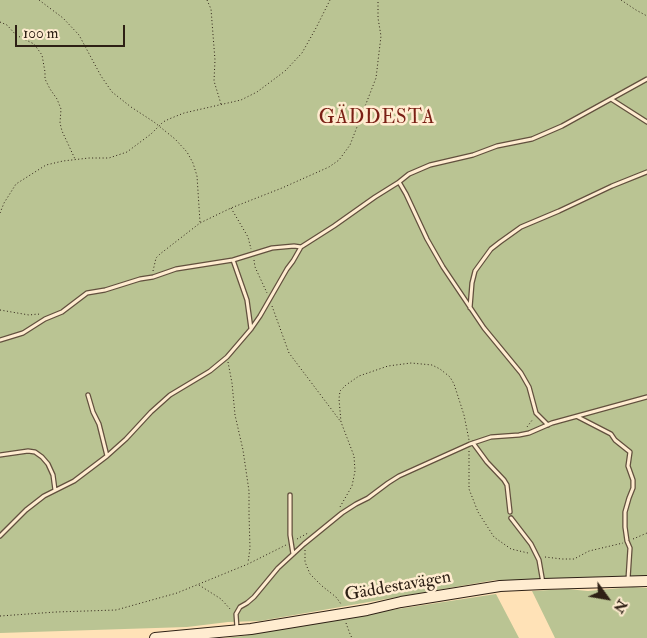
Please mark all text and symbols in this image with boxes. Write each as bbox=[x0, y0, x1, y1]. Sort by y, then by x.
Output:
scale bar bbox=[18, 15, 128, 47]
text: 100 m bbox=[23, 24, 58, 43]
district label: GÄDDESTA bbox=[318, 108, 436, 130]
street label: Gäddestavägen bbox=[343, 567, 453, 607]
north arrow bbox=[582, 573, 632, 623]
text: N bbox=[610, 596, 631, 616]

